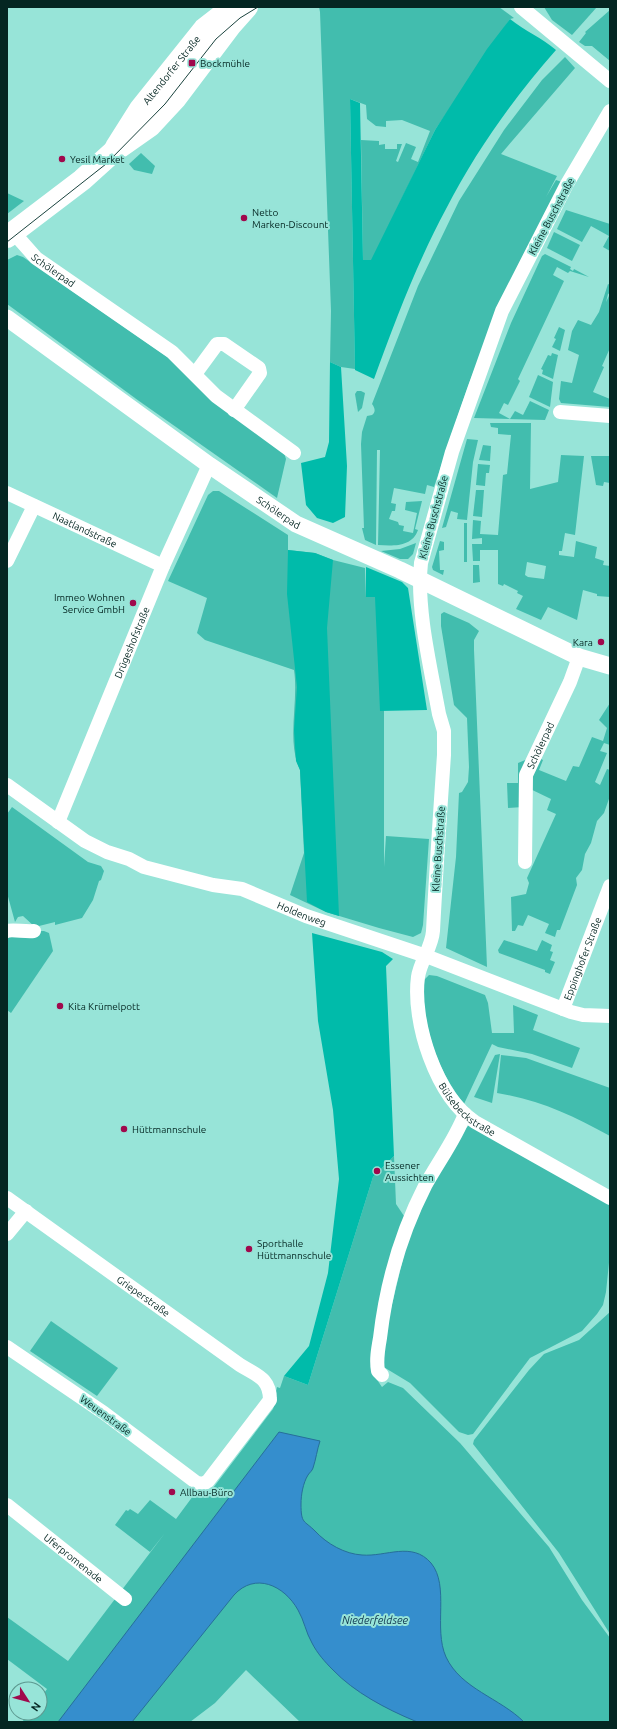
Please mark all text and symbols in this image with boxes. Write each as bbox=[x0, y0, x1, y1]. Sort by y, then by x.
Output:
street label: Altendorfer Straße bbox=[141, 34, 202, 107]
marker: Bockmühle bbox=[187, 58, 197, 68]
place label: Bockmühle bbox=[200, 58, 250, 69]
marker: Yesil Market bbox=[57, 154, 67, 164]
place label: Yesil Market bbox=[70, 154, 125, 165]
street label: Kleine Buschstraße bbox=[526, 176, 576, 257]
place label: Netto Marken-Discount bbox=[252, 207, 328, 230]
marker: Netto Marken-Discount bbox=[239, 213, 249, 223]
street label: Schölerpad bbox=[29, 252, 77, 289]
street label: Kleine Buschstraße bbox=[417, 474, 450, 560]
street label: Schölerpad bbox=[254, 494, 302, 531]
street label: Naatlandstraße bbox=[51, 510, 118, 550]
place label: Immeo Wohnen Service GmbH bbox=[54, 592, 125, 615]
marker: Immeo Wohnen Service GmbH bbox=[128, 598, 138, 608]
street label: Drügeshofstraße bbox=[113, 605, 152, 680]
place label: Kara bbox=[573, 637, 593, 648]
marker: Kara bbox=[596, 637, 606, 647]
street label: Schölerpad bbox=[525, 720, 556, 770]
street label: Kleine Buschstraße bbox=[430, 806, 447, 892]
street label: Holdenweg bbox=[276, 900, 328, 928]
street label: Eppinghofer Straße bbox=[562, 916, 604, 1002]
marker: Kita Krümelpott bbox=[55, 1001, 65, 1011]
place label: Kita Krümelpott bbox=[68, 1001, 140, 1012]
street label: Bülsebeckstraße bbox=[437, 1081, 497, 1138]
marker: Hüttmannschule bbox=[119, 1124, 129, 1134]
place label: Hüttmannschule bbox=[132, 1124, 206, 1135]
place label: Essener Aussichten bbox=[385, 1160, 434, 1183]
marker: Essener Aussichten bbox=[372, 1166, 382, 1176]
place label: Sporthalle Hüttmannschule bbox=[257, 1238, 331, 1261]
marker: Sporthalle Hüttmannschule bbox=[244, 1244, 254, 1254]
street label: Grieperstraße bbox=[115, 1274, 172, 1319]
street label: Weuenstraße bbox=[78, 1393, 133, 1438]
marker: Allbau-Büro bbox=[167, 1487, 177, 1497]
place label: Allbau-Büro bbox=[180, 1487, 233, 1498]
street label: Uferpromenade bbox=[42, 1532, 105, 1585]
water label: Niederfeldsee bbox=[342, 1614, 409, 1626]
north arrow bbox=[8, 1681, 48, 1721]
text: N bbox=[29, 1700, 43, 1714]

